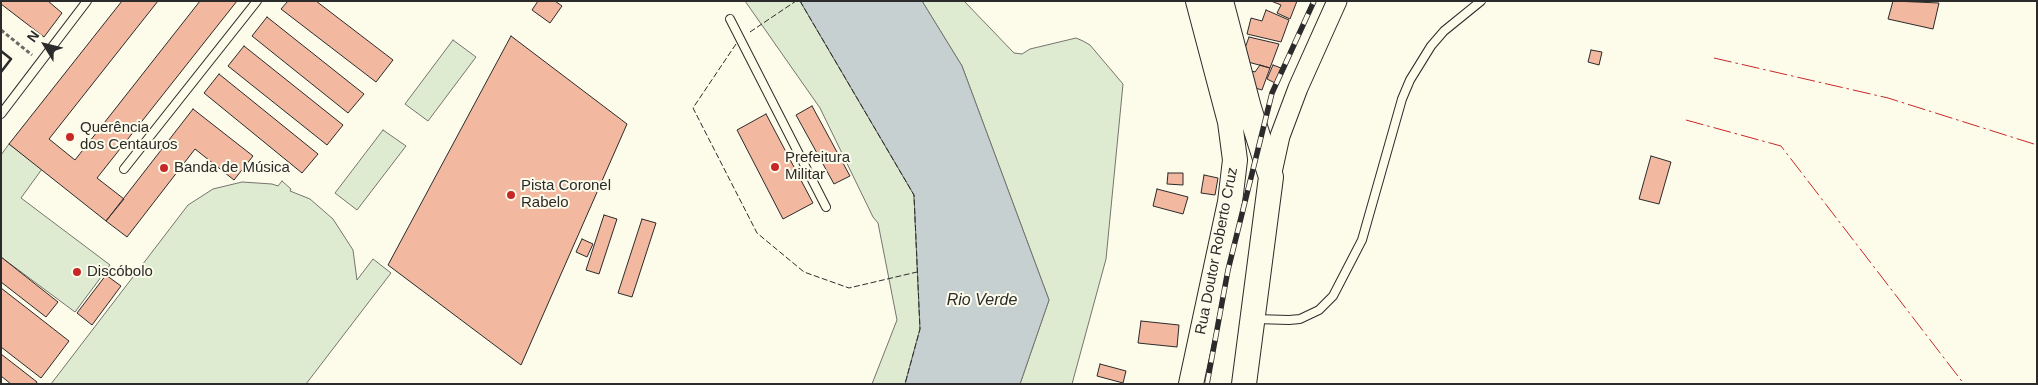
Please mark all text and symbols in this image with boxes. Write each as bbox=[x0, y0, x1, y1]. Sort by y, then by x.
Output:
north arrow bbox=[20, 20, 70, 70]
text: N bbox=[23, 27, 42, 45]
place label: Querência dos Centauros bbox=[80, 119, 178, 154]
marker: Querência dos Centauros bbox=[64, 131, 76, 143]
place label: Prefeitura Militar bbox=[785, 149, 850, 184]
place label: Banda de Música bbox=[174, 159, 290, 177]
marker: Prefeitura Militar bbox=[769, 161, 781, 173]
marker: Banda de Música bbox=[158, 162, 170, 174]
street label: Rua Doutor Roberto Cruz bbox=[1192, 166, 1242, 336]
place label: Pista Coronel Rabelo bbox=[521, 177, 611, 212]
marker: Pista Coronel Rabelo bbox=[505, 189, 517, 201]
place label: Discóbolo bbox=[87, 263, 153, 281]
marker: Discóbolo bbox=[71, 266, 83, 278]
water label: Rio Verde bbox=[947, 291, 1017, 311]

